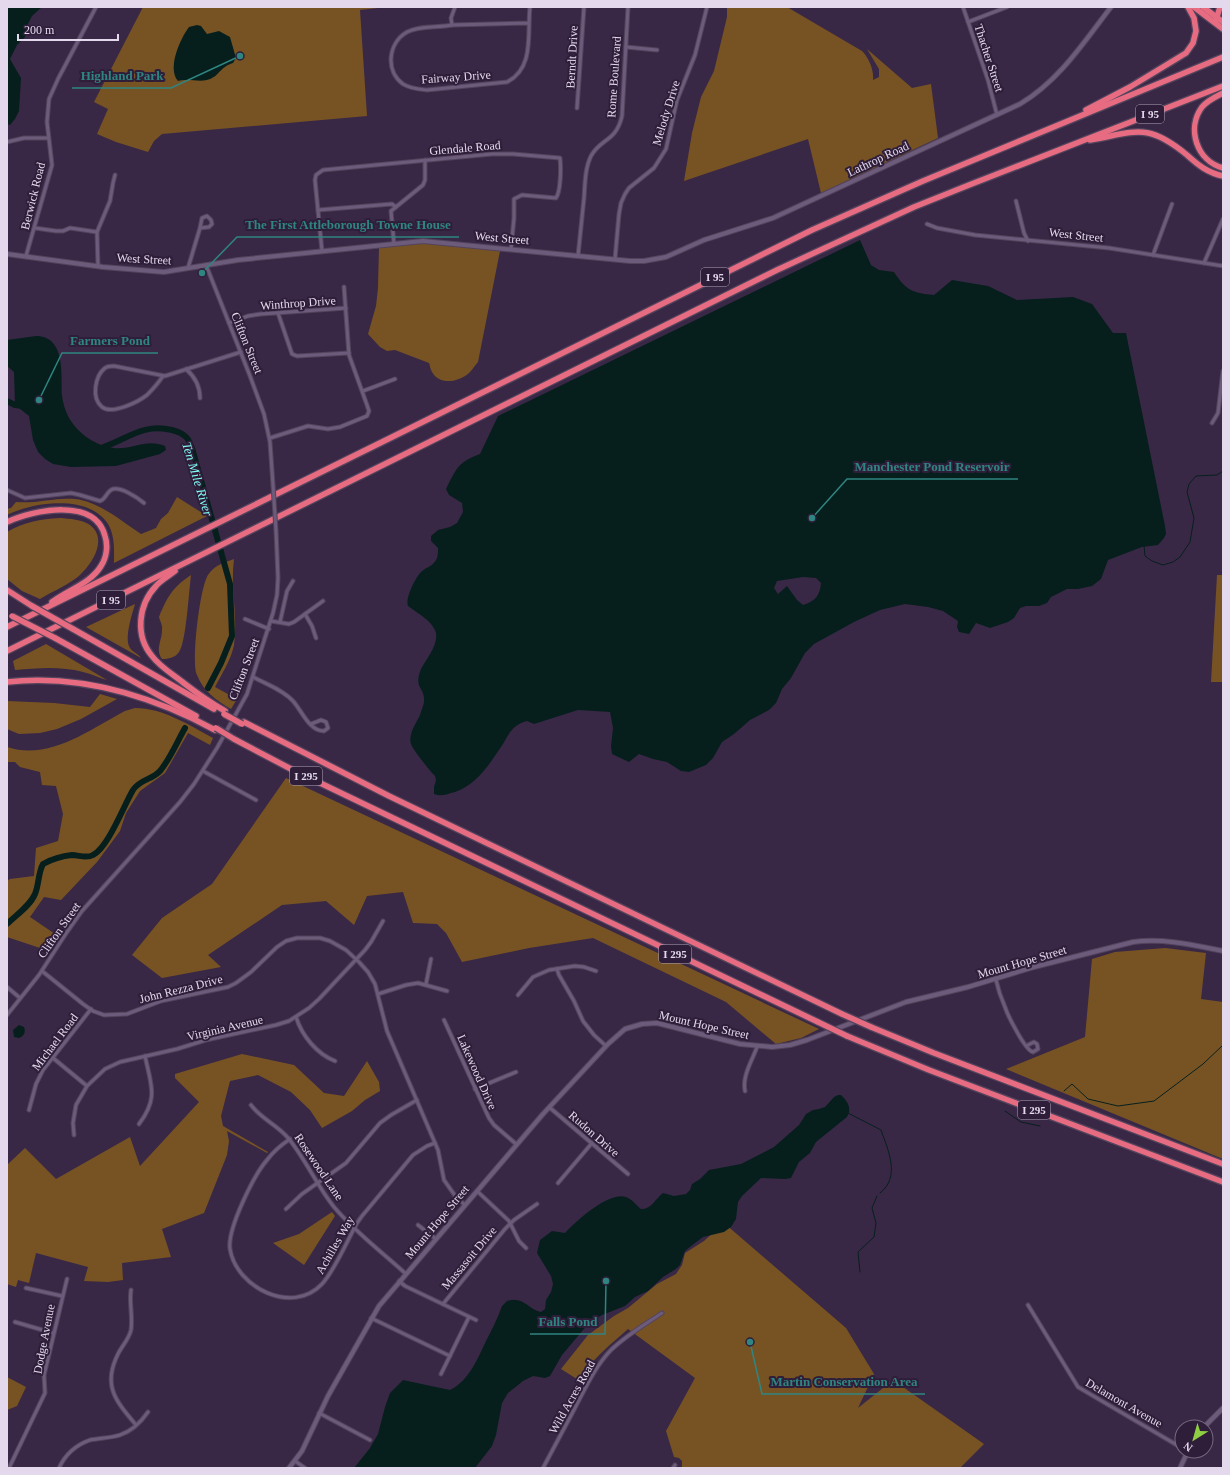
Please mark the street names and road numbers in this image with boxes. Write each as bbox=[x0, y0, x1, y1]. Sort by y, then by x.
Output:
street label: Thacher Street bbox=[971, 22, 1007, 94]
street label: Berndt Drive bbox=[563, 25, 581, 89]
street label: Rome Boulevard bbox=[604, 36, 624, 118]
street label: Fairway Drive bbox=[421, 68, 491, 86]
street label: Melody Drive bbox=[649, 79, 683, 147]
road number: I 95 bbox=[1136, 105, 1164, 123]
street label: Glendale Road bbox=[429, 138, 501, 158]
street label: Lathrop Road bbox=[845, 139, 911, 179]
street label: Berwick Road bbox=[18, 161, 48, 231]
street label: West Street bbox=[1048, 225, 1105, 245]
street label: West Street bbox=[474, 229, 531, 247]
street label: West Street bbox=[116, 251, 172, 267]
road number: I 95 bbox=[701, 268, 729, 286]
street label: Winthrop Drive bbox=[260, 293, 336, 313]
street label: Clifton Street bbox=[228, 310, 266, 376]
road number: I 95 bbox=[97, 591, 125, 609]
street label: Clifton Street bbox=[226, 636, 262, 702]
road number: I 295 bbox=[290, 767, 322, 785]
street label: Clifton Street bbox=[35, 899, 84, 961]
street label: Mount Hope Street bbox=[976, 942, 1069, 981]
road number: I 295 bbox=[659, 945, 691, 963]
street label: John Rezza Drive bbox=[138, 972, 224, 1006]
street label: Mount Hope Street bbox=[658, 1008, 751, 1042]
street label: Michael Road bbox=[29, 1011, 81, 1073]
street label: Virginia Avenue bbox=[186, 1012, 264, 1044]
street label: Lakewood Drive bbox=[454, 1032, 500, 1112]
road number: I 295 bbox=[1018, 1101, 1050, 1119]
street label: Rudon Drive bbox=[566, 1108, 622, 1160]
street label: Rosewood Lane bbox=[291, 1131, 347, 1203]
street label: Mount Hope Street bbox=[402, 1182, 472, 1262]
street label: Achilles Way bbox=[313, 1214, 357, 1276]
street label: Massasoit Drive bbox=[438, 1223, 500, 1293]
street label: Dodge Avenue bbox=[30, 1303, 58, 1375]
street label: Wild Acres Road bbox=[546, 1358, 598, 1436]
street label: Delamont Avenue bbox=[1083, 1375, 1165, 1431]

